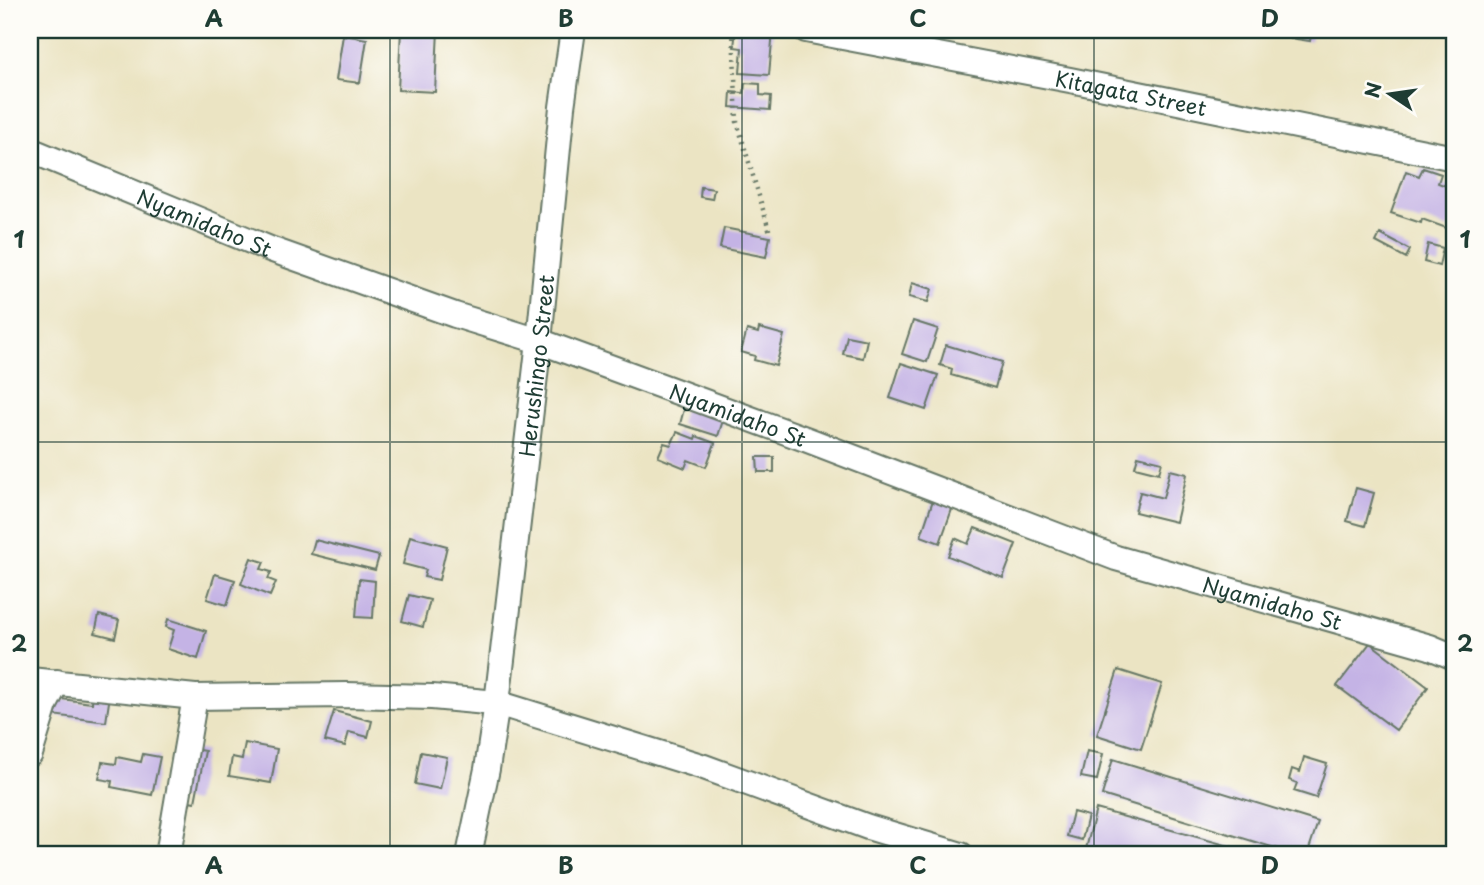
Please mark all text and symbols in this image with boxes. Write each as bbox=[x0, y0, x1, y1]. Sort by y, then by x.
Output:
text: A bbox=[205, 0, 223, 35]
text: B bbox=[558, 0, 574, 35]
text: C bbox=[909, 0, 927, 35]
text: D bbox=[1261, 0, 1279, 35]
north arrow bbox=[1354, 60, 1424, 130]
street label: Kitagata Street bbox=[1053, 62, 1210, 123]
text: N bbox=[1357, 79, 1388, 100]
street label: Nyamidaho St bbox=[132, 180, 277, 264]
text: 1 bbox=[14, 221, 25, 256]
text: 1 bbox=[1460, 221, 1471, 256]
street label: Herushingo Street bbox=[510, 273, 561, 459]
street label: Nyamidaho St bbox=[665, 374, 811, 454]
street label: Nyamidaho St bbox=[1199, 567, 1346, 637]
text: 2 bbox=[11, 625, 27, 660]
text: 2 bbox=[1457, 625, 1473, 660]
text: A bbox=[205, 847, 223, 882]
text: B bbox=[558, 847, 574, 882]
text: C bbox=[909, 847, 927, 882]
text: D bbox=[1261, 847, 1279, 882]

